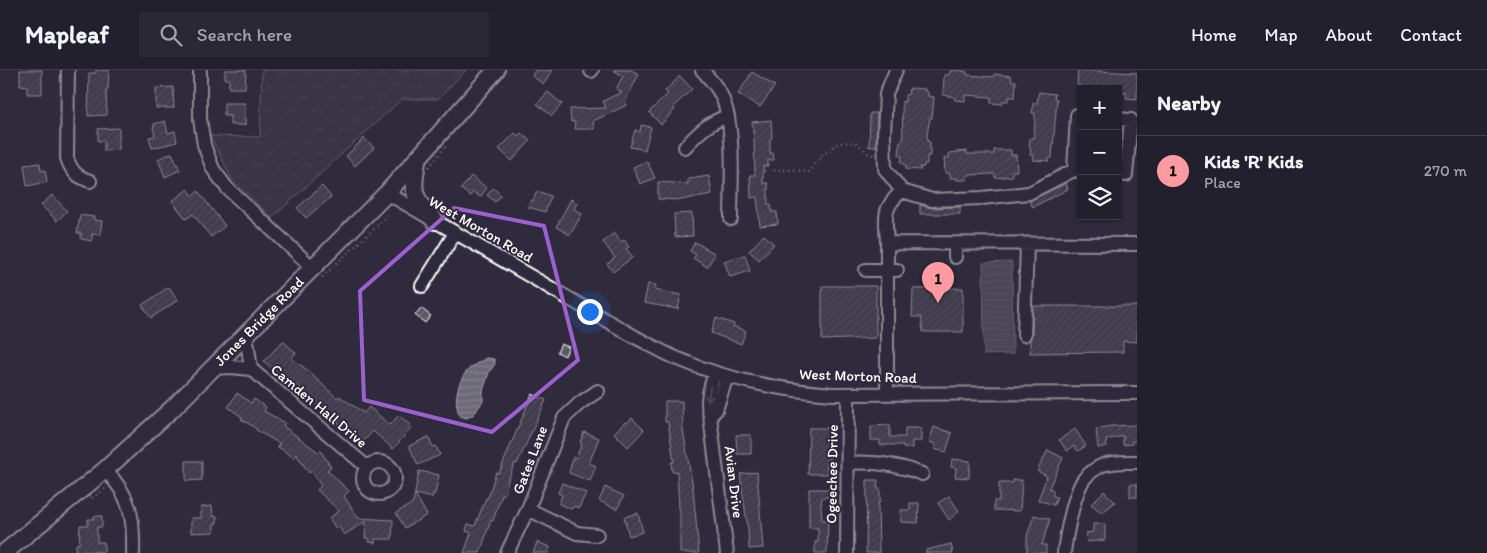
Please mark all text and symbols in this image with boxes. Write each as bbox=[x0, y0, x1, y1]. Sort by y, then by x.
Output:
search box bbox=[139, 12, 489, 57]
text: Mapleaf bbox=[25, 20, 109, 49]
icon: search bbox=[157, 21, 185, 49]
text: Search here bbox=[197, 23, 292, 46]
text: Home bbox=[1191, 24, 1237, 46]
text: Map bbox=[1265, 24, 1298, 46]
text: About bbox=[1326, 24, 1372, 46]
text: Contact bbox=[1400, 24, 1462, 46]
map controls bbox=[1077, 85, 1122, 220]
button: + bbox=[1077, 85, 1122, 130]
text: Nearby bbox=[1157, 90, 1221, 115]
button: − bbox=[1077, 130, 1122, 175]
text: Kids 'R' Kids bbox=[1204, 150, 1303, 173]
text: 1 bbox=[1169, 161, 1177, 180]
text: 270 m bbox=[1424, 161, 1467, 180]
text: Place bbox=[1204, 173, 1241, 192]
button: layers bbox=[1077, 175, 1122, 220]
street label: West Morton Road bbox=[426, 192, 536, 266]
pin: 1 bbox=[922, 262, 954, 303]
street label: Jones Bridge Road bbox=[211, 273, 308, 370]
your location bbox=[577, 299, 603, 325]
street label: Camden Hall Drive bbox=[267, 360, 371, 452]
street label: West Morton Road bbox=[799, 365, 917, 387]
one-way arrow bbox=[704, 386, 714, 402]
street label: Gates Lane bbox=[509, 423, 551, 497]
street label: Ogeechee Drive bbox=[822, 424, 842, 524]
street label: Avian Drive bbox=[721, 445, 747, 519]

